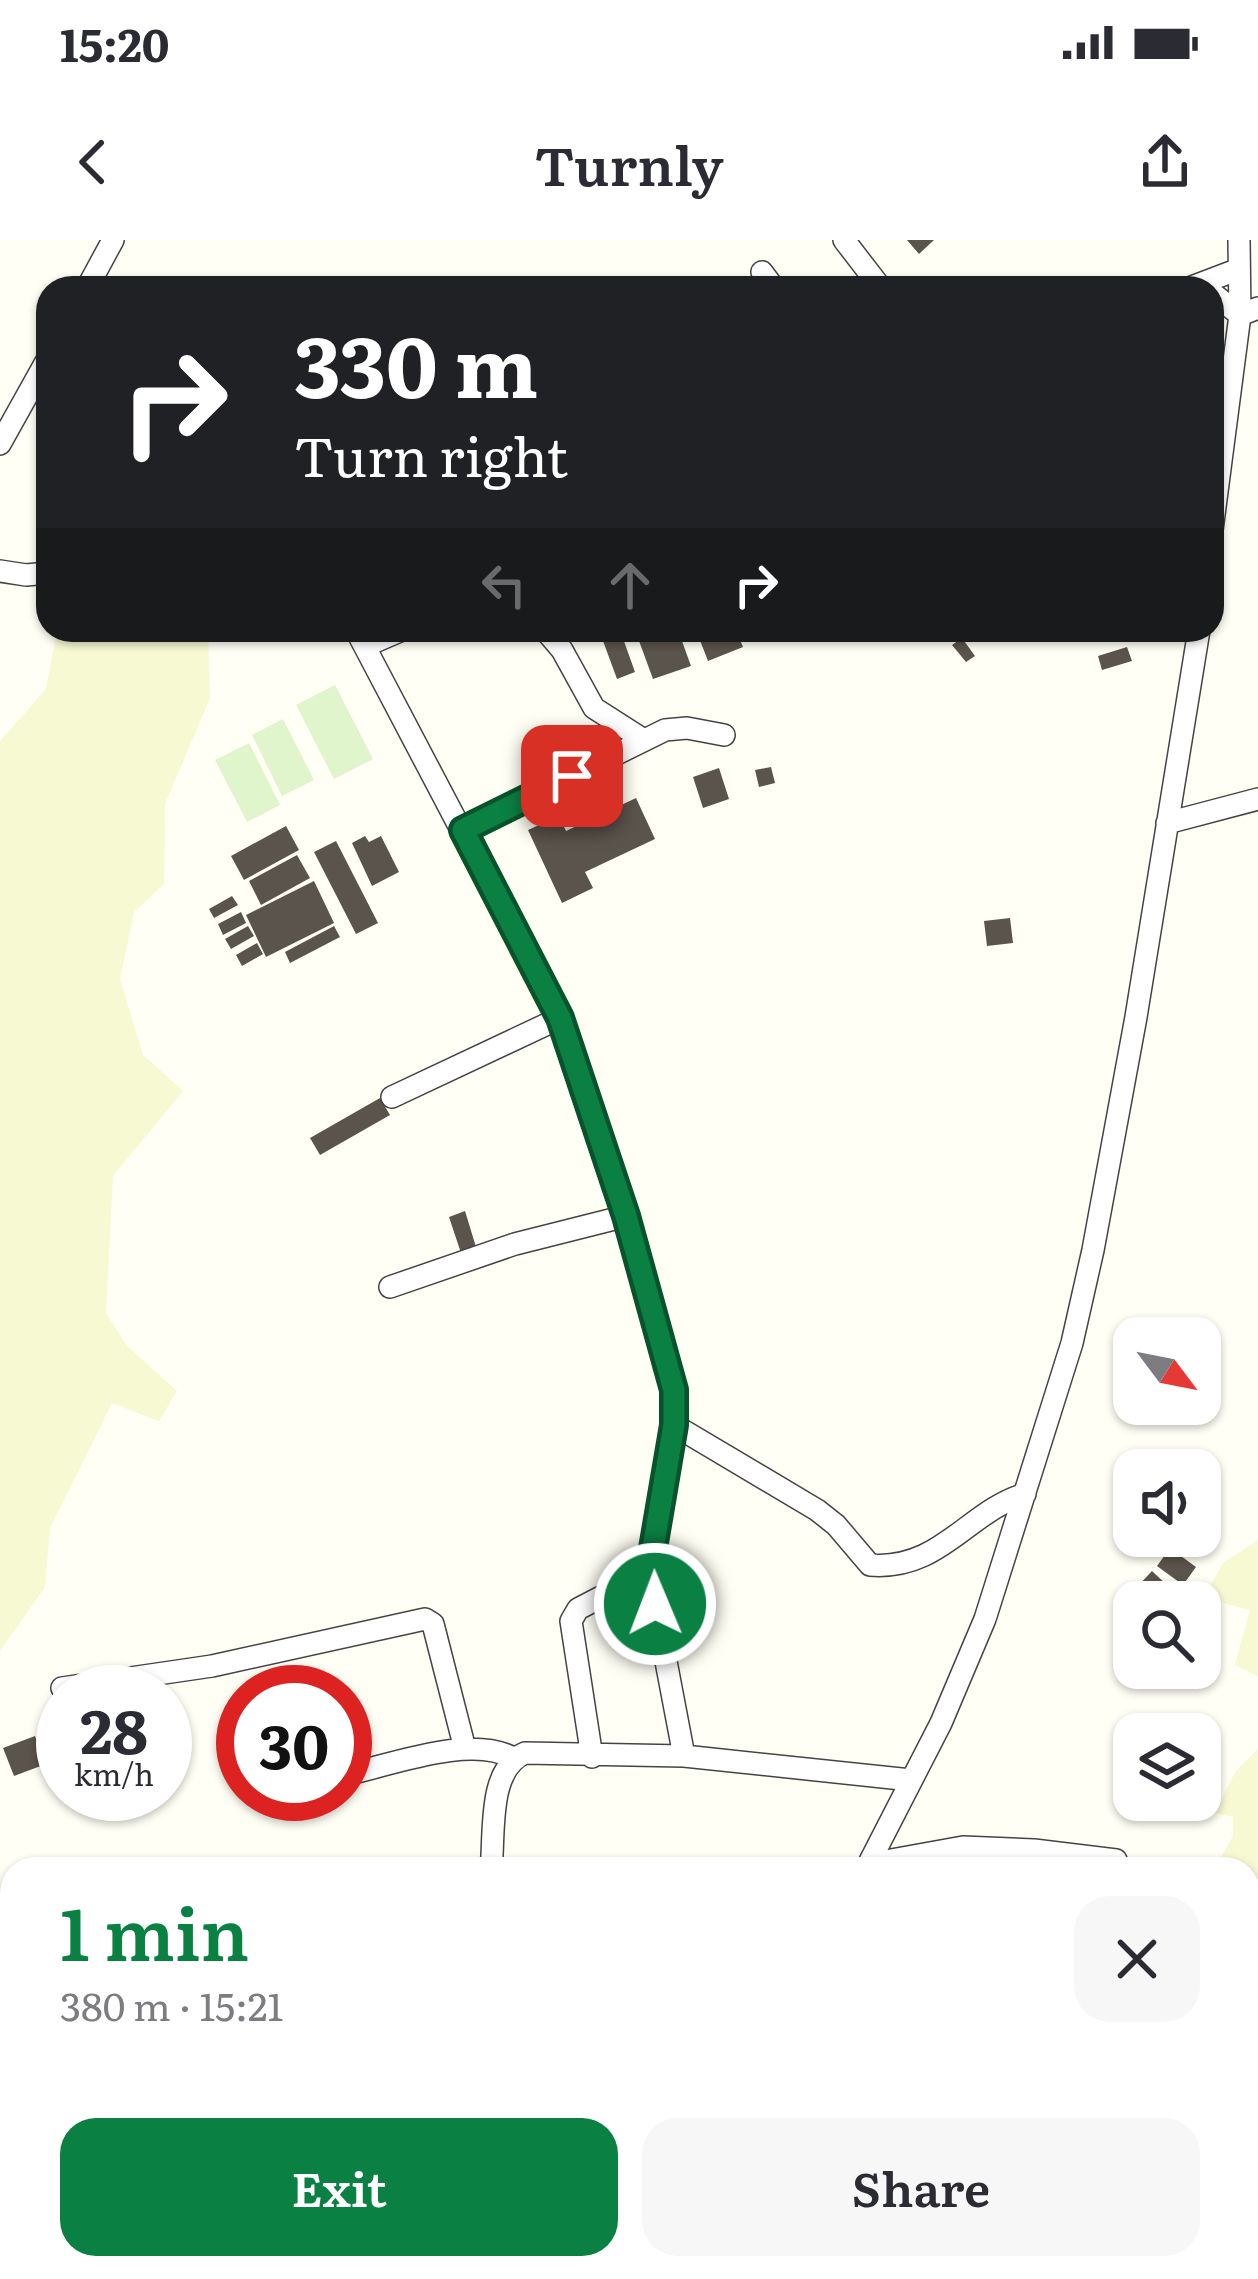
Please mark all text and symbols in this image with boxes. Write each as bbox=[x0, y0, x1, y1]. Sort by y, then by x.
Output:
text: 15:20 bbox=[60, 9, 170, 76]
text: Turnly bbox=[535, 122, 724, 203]
icon: back bbox=[60, 129, 126, 195]
icon: share bbox=[1132, 129, 1198, 195]
text: 330 m bbox=[294, 299, 538, 424]
icon: right bbox=[96, 324, 252, 480]
text: Turn right bbox=[294, 413, 568, 494]
icon: left bbox=[471, 552, 537, 618]
icon: ahead bbox=[597, 552, 663, 618]
icon: right bbox=[723, 552, 789, 618]
pin bbox=[521, 725, 623, 827]
icon: arrive bbox=[539, 743, 605, 809]
north arrow bbox=[1113, 1317, 1221, 1425]
map controls bbox=[1113, 1317, 1221, 1821]
button: sound bbox=[1113, 1449, 1221, 1557]
position arrow bbox=[592, 1541, 718, 1667]
button: search bbox=[1113, 1581, 1221, 1689]
speed limit sign: 30 bbox=[216, 1665, 372, 1821]
text: 28 bbox=[80, 1683, 148, 1772]
button: layers bbox=[1113, 1713, 1221, 1821]
text: km/h bbox=[74, 1751, 154, 1795]
text: 1 min bbox=[60, 1876, 249, 1983]
button: close bbox=[1074, 1896, 1200, 2022]
text: 380 m · 15:21 bbox=[60, 1975, 283, 2033]
button: Exit bbox=[60, 2118, 618, 2256]
button: Share bbox=[642, 2118, 1200, 2256]

